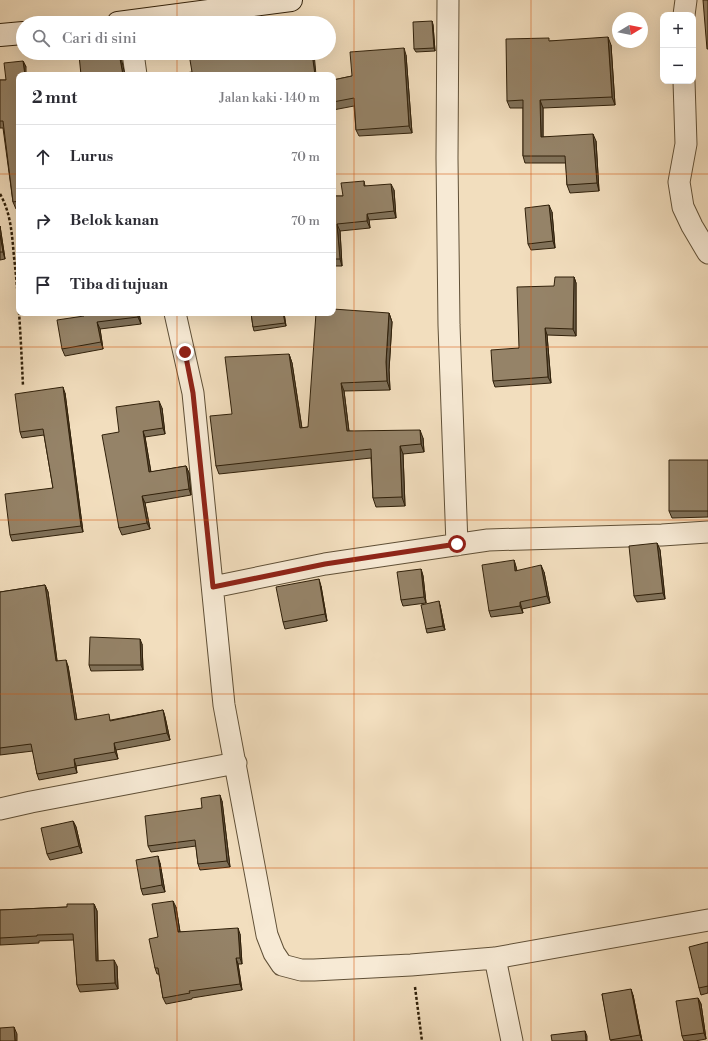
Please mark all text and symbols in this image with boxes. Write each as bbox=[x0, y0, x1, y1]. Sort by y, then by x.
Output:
north arrow bbox=[612, 12, 648, 48]
map controls bbox=[660, 12, 696, 84]
button: + bbox=[660, 12, 696, 48]
search box bbox=[16, 16, 336, 60]
icon: search bbox=[30, 27, 52, 49]
text: Cari di sini bbox=[62, 29, 137, 48]
button: − bbox=[660, 48, 696, 84]
text: 2 mnt bbox=[32, 87, 77, 109]
text: Jalan kaki · 140 m bbox=[219, 90, 320, 106]
icon: ahead bbox=[32, 146, 54, 168]
text: Lurus bbox=[70, 147, 113, 166]
text: 70 m bbox=[291, 149, 320, 165]
icon: right bbox=[32, 210, 54, 232]
text: Belok kanan bbox=[70, 211, 159, 230]
text: 70 m bbox=[291, 213, 320, 229]
icon: arrive bbox=[32, 274, 54, 296]
text: Tiba di tujuan bbox=[70, 275, 168, 294]
route end bbox=[176, 343, 194, 361]
route start bbox=[448, 535, 466, 553]

